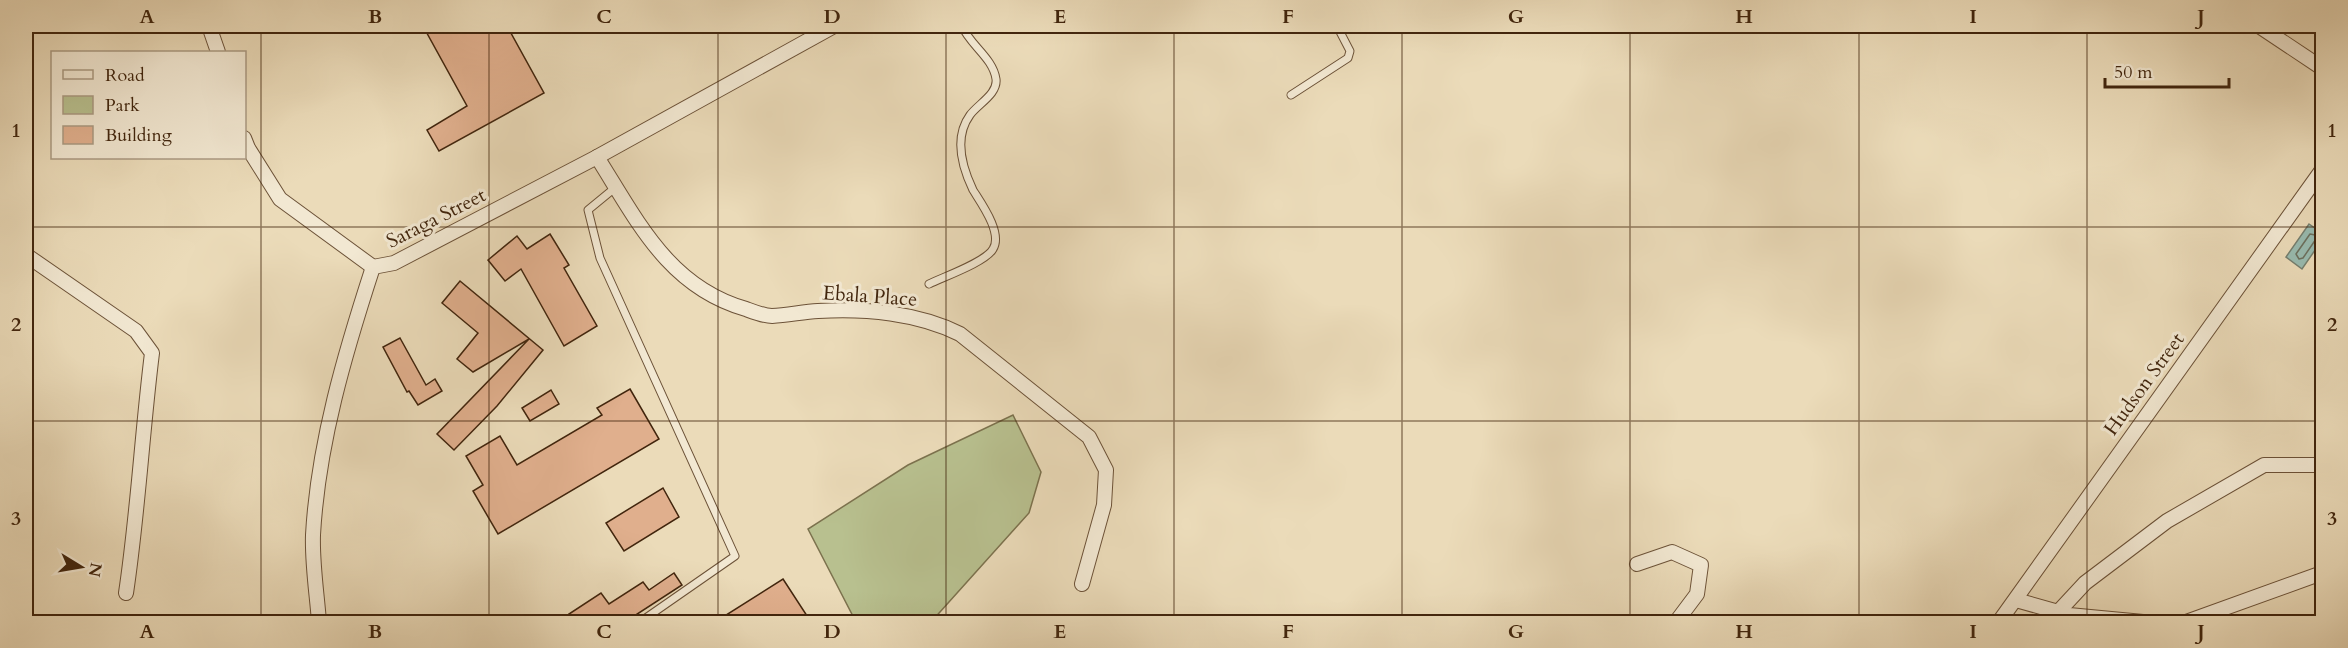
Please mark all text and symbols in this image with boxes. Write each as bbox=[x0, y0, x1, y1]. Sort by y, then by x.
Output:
text: A bbox=[139, 3, 155, 30]
text: B bbox=[368, 3, 382, 30]
text: C bbox=[596, 3, 612, 30]
text: D bbox=[823, 3, 841, 30]
text: E bbox=[1054, 3, 1066, 30]
text: F bbox=[1282, 3, 1294, 30]
text: G bbox=[1508, 3, 1524, 30]
text: H bbox=[1735, 3, 1753, 30]
text: I bbox=[1969, 3, 1977, 30]
text: J bbox=[2194, 3, 2205, 30]
legend bbox=[51, 51, 246, 159]
scale bar bbox=[2105, 51, 2230, 89]
text: 50 m bbox=[2114, 60, 2153, 85]
text: Road bbox=[105, 63, 145, 88]
text: Park bbox=[105, 93, 140, 118]
text: 1 bbox=[11, 117, 21, 144]
text: 1 bbox=[2327, 117, 2337, 144]
text: Building bbox=[105, 123, 173, 148]
street label: Saraga Street bbox=[382, 181, 491, 255]
street label: Ebala Place bbox=[822, 279, 918, 313]
text: 2 bbox=[11, 311, 21, 338]
text: 2 bbox=[2327, 311, 2337, 338]
street label: Hudson Street bbox=[2098, 327, 2191, 441]
text: 3 bbox=[11, 505, 21, 532]
text: 3 bbox=[2327, 505, 2337, 532]
north arrow bbox=[51, 537, 111, 597]
text: N bbox=[83, 561, 107, 579]
text: A bbox=[139, 618, 155, 645]
text: B bbox=[368, 618, 382, 645]
text: C bbox=[596, 618, 612, 645]
text: D bbox=[823, 618, 841, 645]
text: E bbox=[1054, 618, 1066, 645]
text: F bbox=[1282, 618, 1294, 645]
text: G bbox=[1508, 618, 1524, 645]
text: H bbox=[1735, 618, 1753, 645]
text: I bbox=[1969, 618, 1977, 645]
text: J bbox=[2194, 618, 2205, 645]

